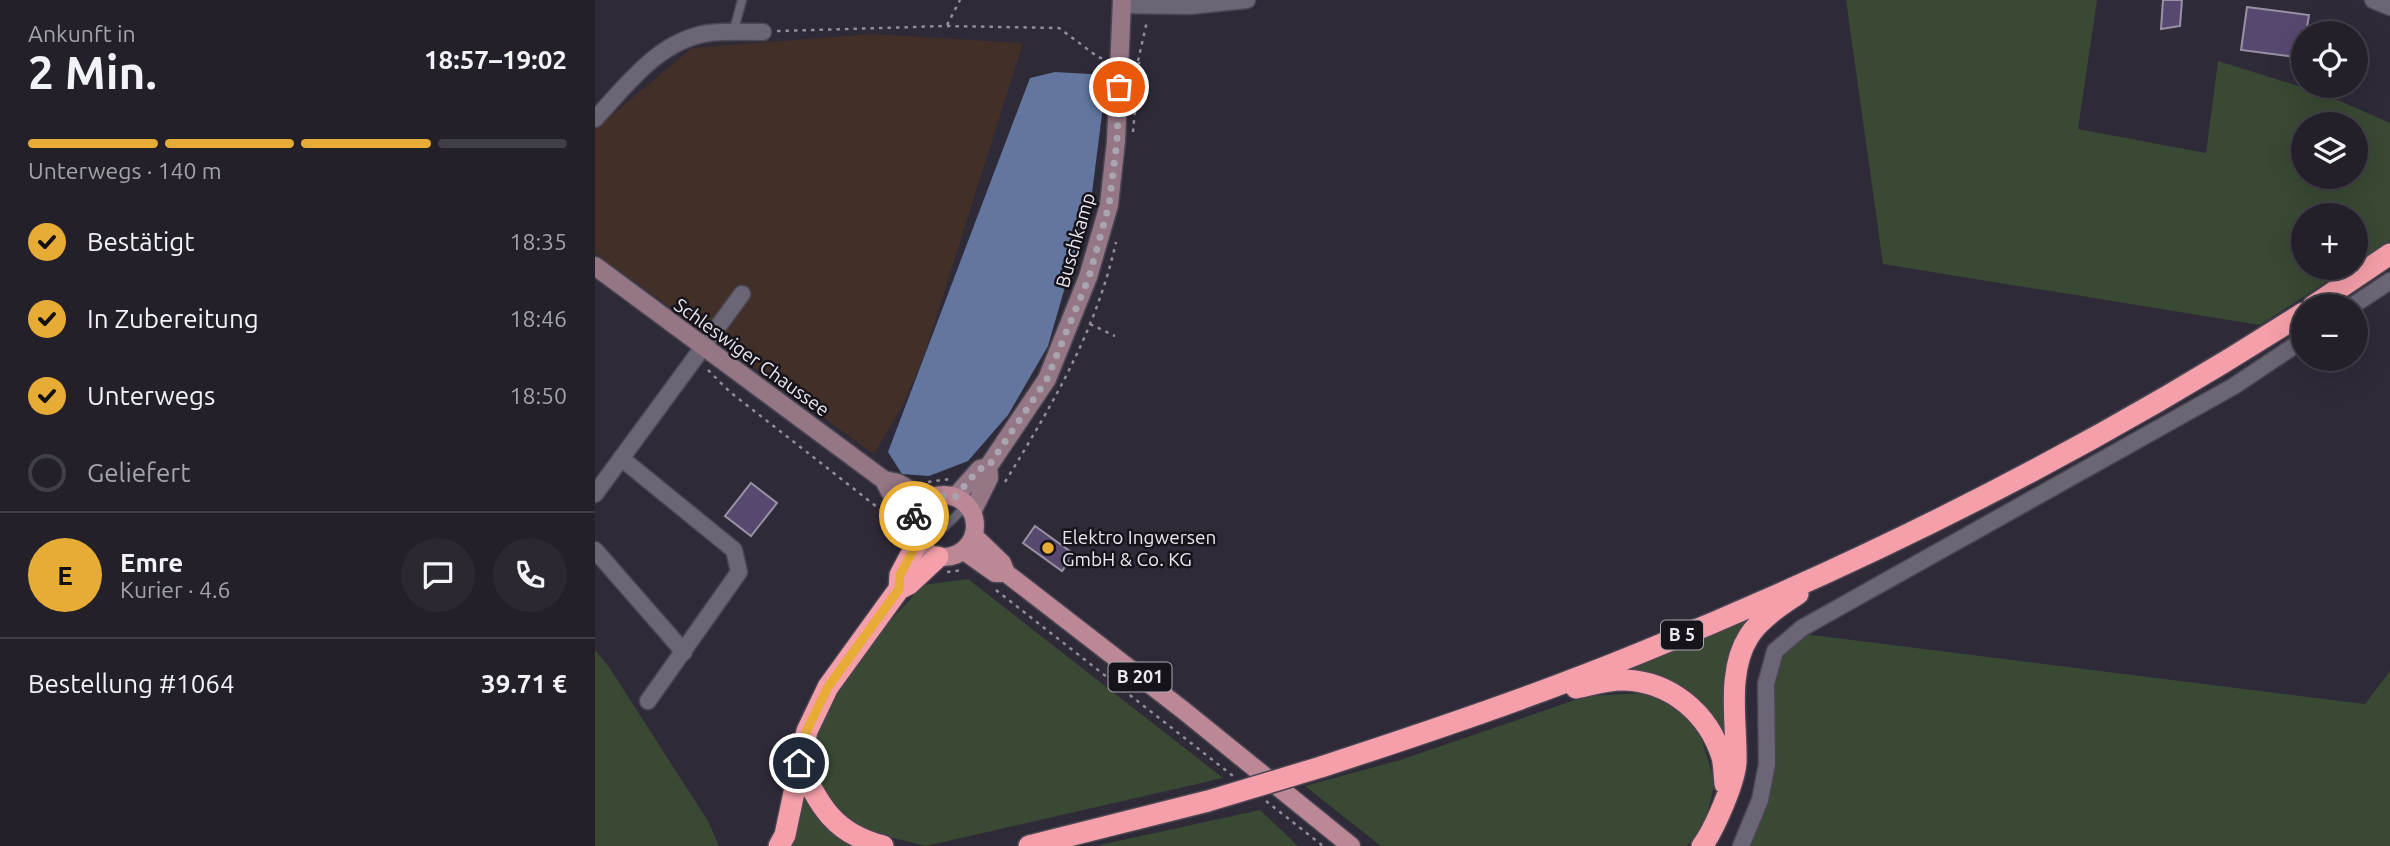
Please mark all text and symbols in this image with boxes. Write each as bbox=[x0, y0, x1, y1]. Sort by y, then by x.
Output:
text: Ankunft in bbox=[28, 21, 136, 46]
map controls bbox=[2291, 21, 2368, 371]
button: locate bbox=[2291, 21, 2368, 98]
text: 18:57–19:02 bbox=[424, 45, 567, 74]
text: 2 Min. bbox=[28, 46, 157, 98]
pin bbox=[1089, 57, 1149, 117]
icon: bag bbox=[1100, 68, 1138, 106]
button: layers bbox=[2291, 112, 2368, 189]
text: Unterwegs · 140 m bbox=[28, 158, 222, 183]
street label: Buschkamp bbox=[1051, 190, 1099, 290]
button: + bbox=[2291, 203, 2368, 280]
icon: check bbox=[28, 223, 66, 261]
text: Bestätigt bbox=[87, 227, 194, 256]
text: 18:35 bbox=[509, 229, 567, 254]
street label: Schleswiger Chaussee bbox=[670, 293, 834, 421]
button: − bbox=[2291, 294, 2368, 371]
icon: check bbox=[28, 300, 66, 338]
text: In Zubereitung bbox=[87, 304, 259, 333]
text: 18:46 bbox=[509, 306, 567, 331]
icon: check bbox=[28, 377, 66, 415]
text: Unterwegs bbox=[87, 381, 215, 410]
text: 18:50 bbox=[509, 383, 567, 408]
text: Geliefert bbox=[87, 458, 190, 487]
courier bbox=[879, 481, 949, 551]
icon: bike bbox=[895, 497, 933, 535]
place label: Elektro Ingwersen GmbH & Co. KG bbox=[1062, 526, 1216, 570]
button: chat bbox=[401, 538, 475, 612]
button: phone bbox=[493, 538, 567, 612]
marker: Elektro Ingwersen GmbH & Co. KG bbox=[1040, 540, 1056, 556]
text: Emre bbox=[120, 548, 183, 577]
text: E bbox=[57, 561, 73, 590]
text: Kurier · 4.6 bbox=[120, 577, 231, 602]
road number: B 5 bbox=[1661, 620, 1703, 650]
road number: B 201 bbox=[1109, 662, 1171, 692]
text: Bestellung #1064 bbox=[28, 669, 235, 698]
text: 39.71 € bbox=[481, 669, 567, 698]
pin bbox=[769, 733, 829, 793]
icon: home bbox=[780, 744, 818, 782]

